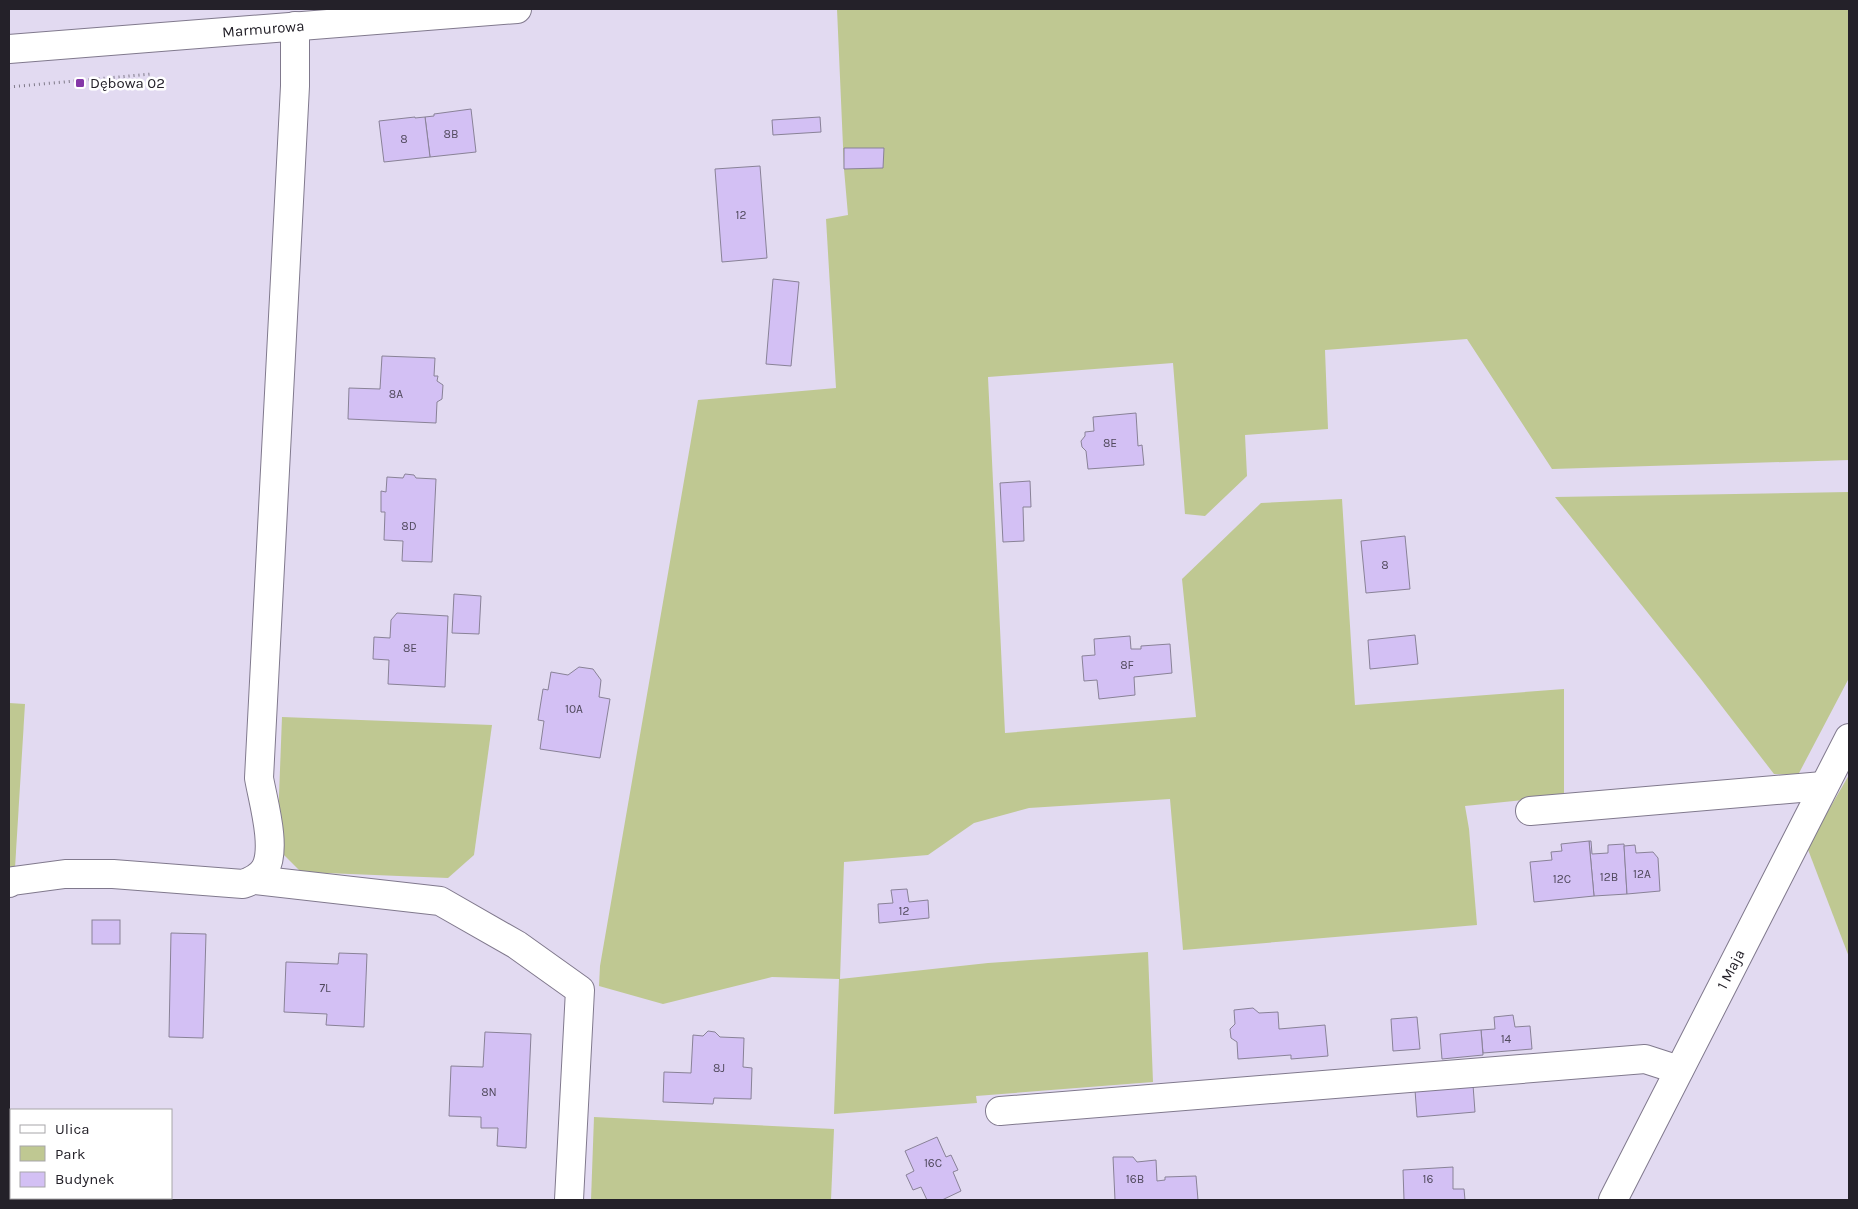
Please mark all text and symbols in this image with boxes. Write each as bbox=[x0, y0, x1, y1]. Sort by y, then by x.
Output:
street label: Marmurowa bbox=[221, 17, 305, 41]
place label: Dębowa 02 bbox=[90, 74, 165, 92]
marker: Dębowa 02 bbox=[74, 77, 86, 89]
house number: 8B bbox=[444, 127, 458, 141]
house number: 8 bbox=[400, 132, 408, 146]
house number: 12 bbox=[736, 208, 747, 222]
house number: 8A bbox=[389, 387, 403, 401]
house number: 8E bbox=[1103, 436, 1117, 450]
house number: 8D bbox=[401, 519, 417, 533]
house number: 8 bbox=[1381, 558, 1389, 572]
house number: 8E bbox=[403, 641, 417, 655]
house number: 8F bbox=[1120, 658, 1134, 672]
house number: 10A bbox=[565, 702, 583, 716]
house number: 12A bbox=[1633, 867, 1651, 881]
house number: 12B bbox=[1600, 870, 1618, 884]
house number: 12C bbox=[1553, 872, 1571, 886]
house number: 12 bbox=[899, 904, 910, 918]
street label: 1 Maja bbox=[1713, 946, 1748, 992]
house number: 7L bbox=[319, 981, 331, 995]
house number: 14 bbox=[1501, 1032, 1512, 1046]
house number: 8J bbox=[713, 1061, 725, 1075]
house number: 8N bbox=[481, 1085, 497, 1099]
legend bbox=[10, 1109, 172, 1199]
text: Ulica bbox=[55, 1120, 89, 1138]
text: Park bbox=[55, 1145, 85, 1163]
house number: 16C bbox=[924, 1156, 942, 1170]
text: Budynek bbox=[55, 1170, 114, 1188]
house number: 16B bbox=[1126, 1172, 1144, 1186]
house number: 16 bbox=[1423, 1172, 1434, 1186]

